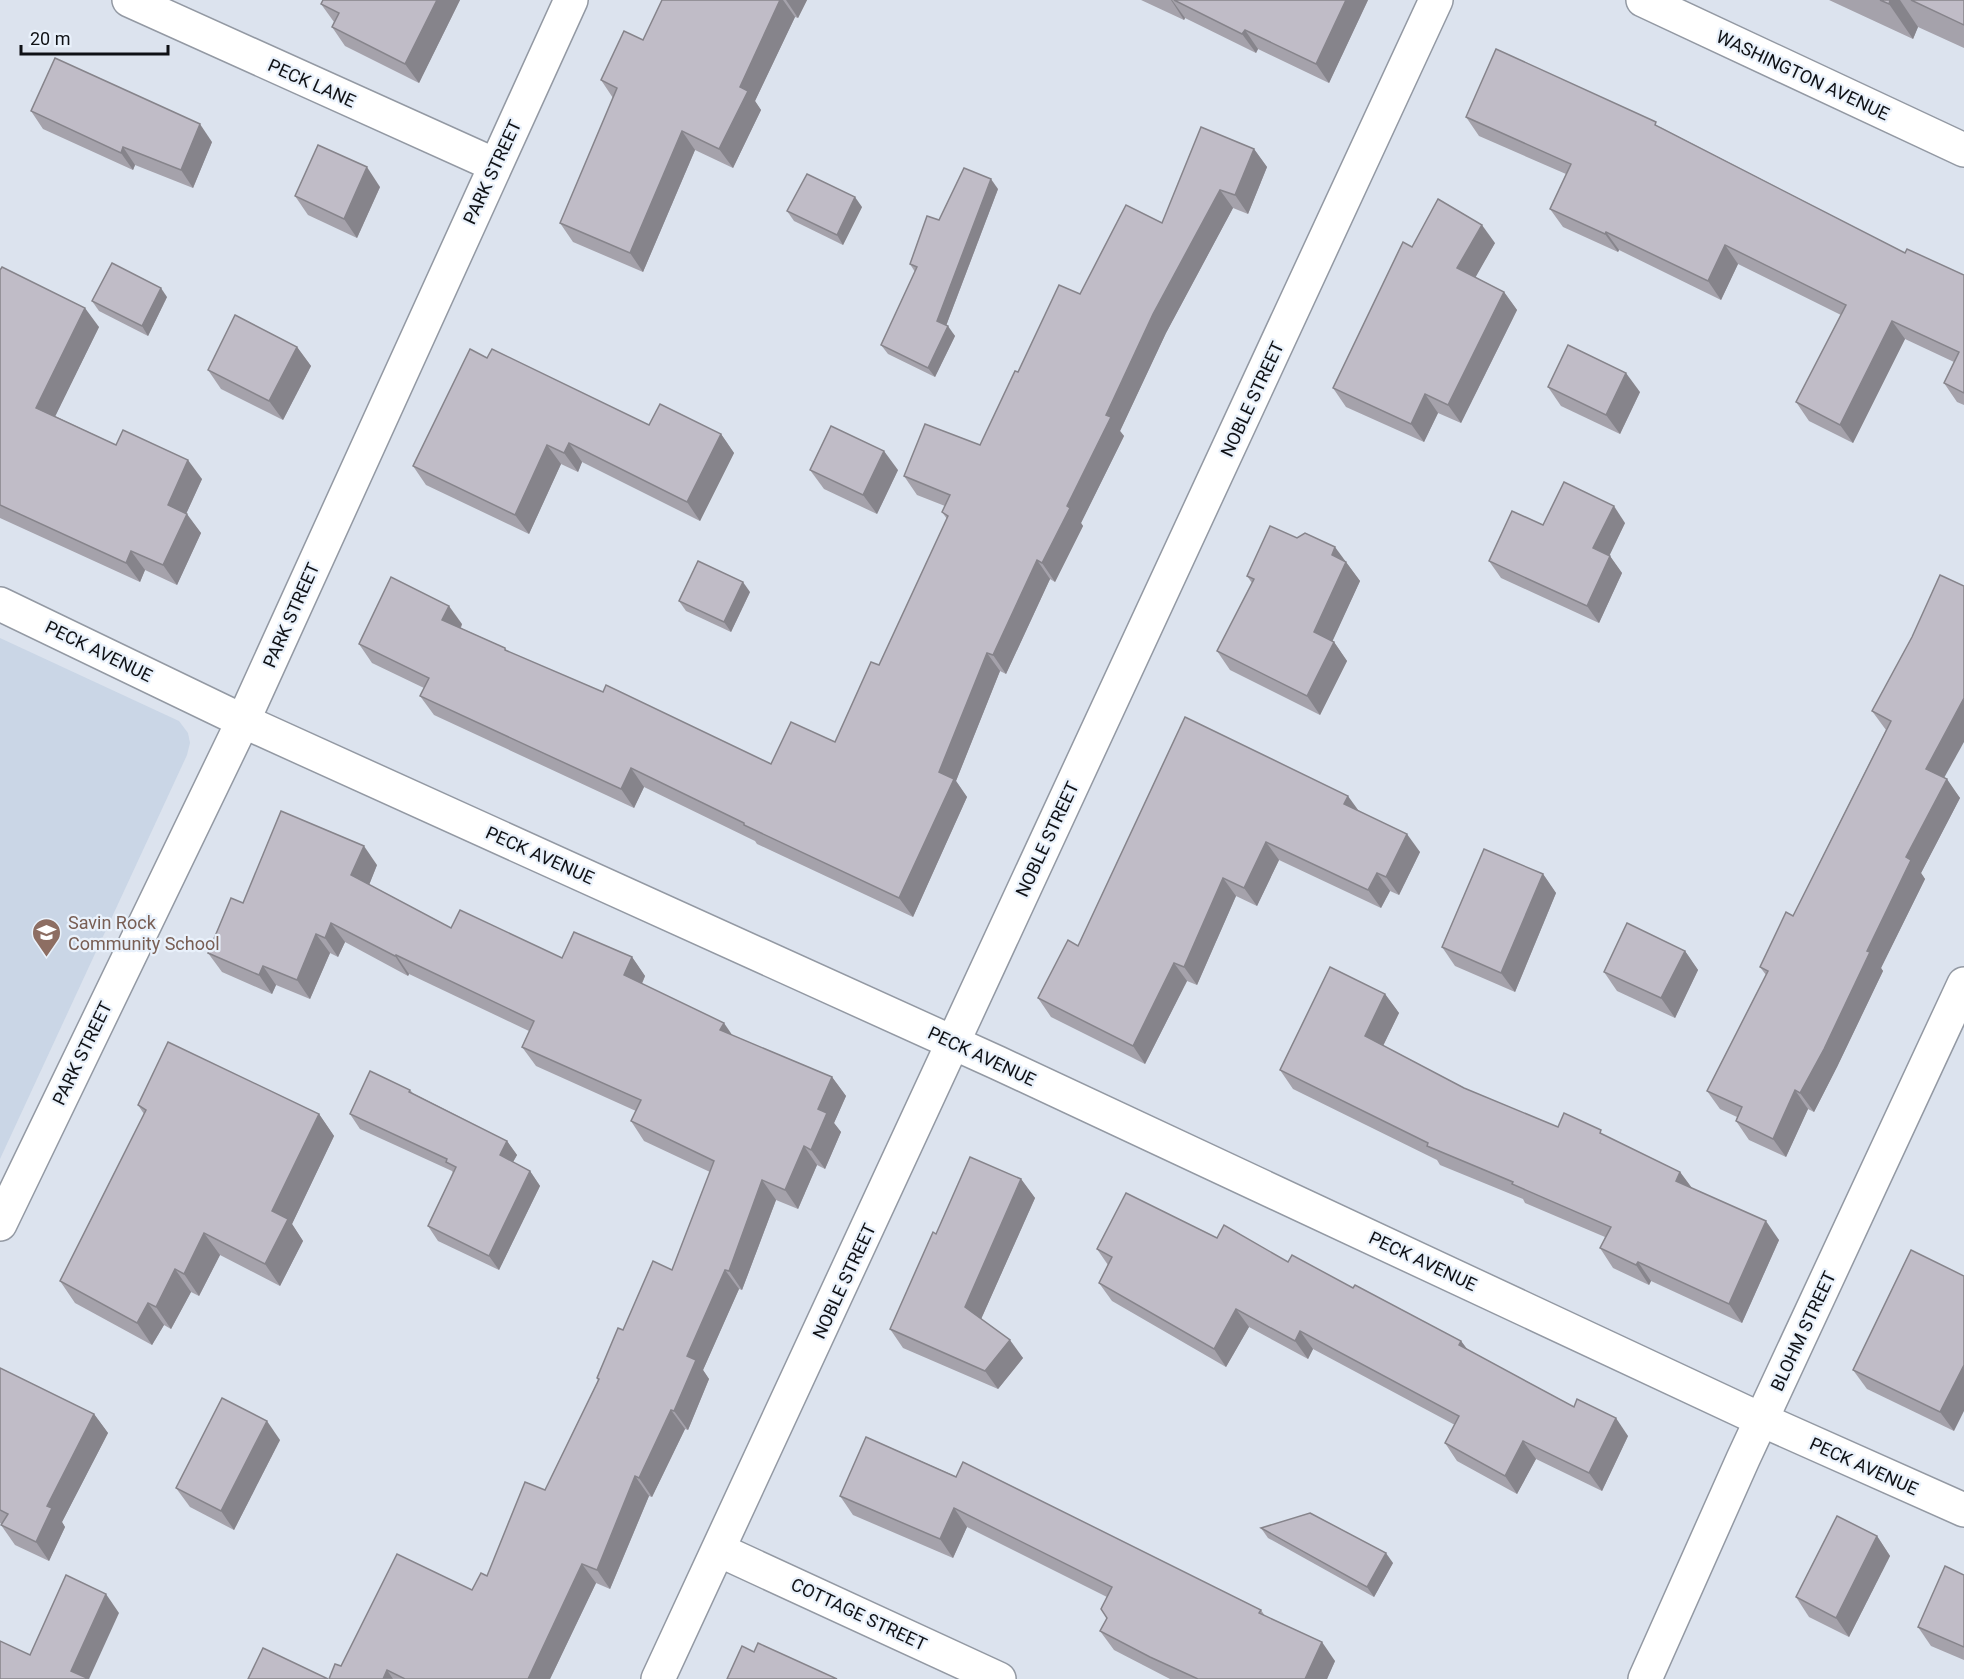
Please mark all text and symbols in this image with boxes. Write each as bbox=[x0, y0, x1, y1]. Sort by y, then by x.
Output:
scale bar bbox=[21, 18, 168, 56]
street label: WASHINGTON AVENUE bbox=[1713, 26, 1893, 124]
text: 20 m bbox=[30, 28, 70, 49]
street label: PECK LANE bbox=[265, 54, 359, 112]
street label: PARK STREET bbox=[459, 116, 525, 227]
street label: NOBLE STREET bbox=[1216, 338, 1288, 460]
street label: PARK STREET bbox=[259, 559, 324, 671]
street label: PECK AVENUE bbox=[42, 616, 156, 686]
street label: NOBLE STREET bbox=[1011, 778, 1083, 900]
street label: PECK AVENUE bbox=[483, 822, 597, 888]
place label: Savin Rock Community School bbox=[68, 912, 220, 954]
school or university icon: Savin Rock Community School bbox=[31, 916, 63, 958]
street label: PARK STREET bbox=[48, 998, 116, 1108]
street label: PECK AVENUE bbox=[925, 1022, 1039, 1090]
street label: NOBLE STREET bbox=[808, 1220, 880, 1342]
street label: PECK AVENUE bbox=[1366, 1227, 1480, 1295]
street label: BLOHM STREET bbox=[1766, 1268, 1840, 1394]
street label: PECK AVENUE bbox=[1807, 1433, 1921, 1499]
street label: COTTAGE STREET bbox=[788, 1573, 930, 1655]

